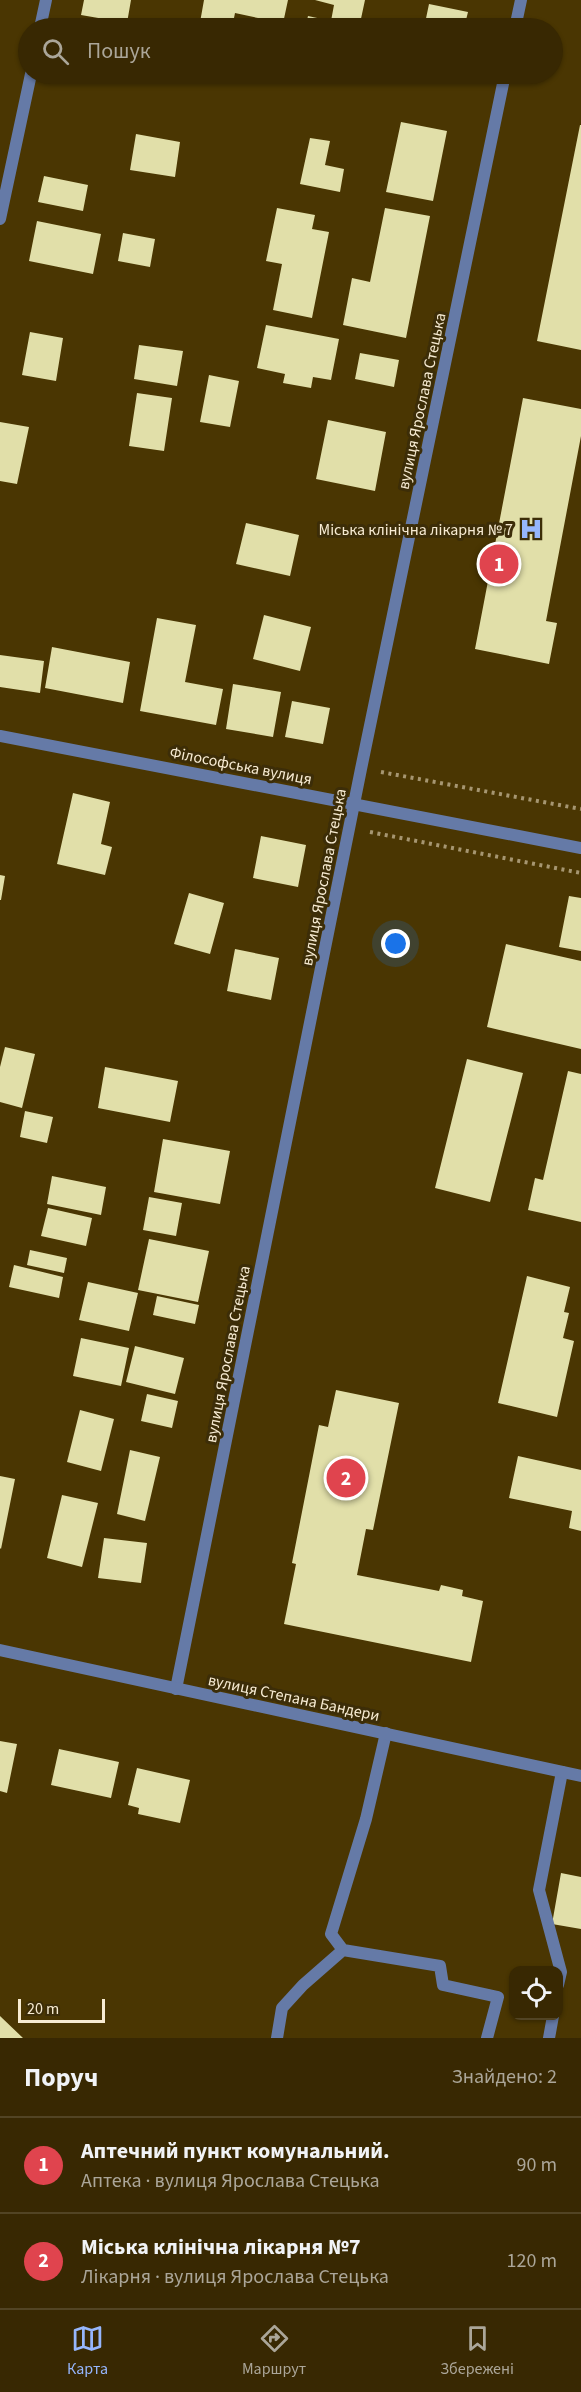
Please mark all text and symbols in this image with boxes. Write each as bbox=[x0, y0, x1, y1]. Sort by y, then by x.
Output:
search box bbox=[18, 18, 563, 84]
icon: search bbox=[39, 35, 72, 68]
text: Пошук bbox=[87, 35, 151, 67]
street label: вулиця Ярослава Стецька bbox=[393, 311, 451, 492]
hospital icon: Міська клінічна лікарня № 7 bbox=[518, 516, 544, 542]
place label: Міська клінічна лікарня № 7 bbox=[319, 519, 513, 541]
pin: 1 bbox=[480, 542, 518, 586]
street label: Філософська вулиця bbox=[168, 741, 314, 791]
street label: вулиця Ярослава Стецька bbox=[296, 787, 352, 968]
your location bbox=[381, 929, 410, 958]
street label: вулиця Ярослава Стецька bbox=[200, 1264, 256, 1445]
pin: 2 bbox=[326, 1456, 366, 1500]
street label: вулиця Степана Бандери bbox=[206, 1669, 382, 1727]
map controls bbox=[509, 1966, 563, 2020]
button: locate bbox=[509, 1966, 563, 2020]
scale bar bbox=[18, 1996, 105, 2024]
text: 20 m bbox=[27, 1998, 59, 2020]
text: Поруч bbox=[24, 2059, 98, 2096]
text: Знайдено: 2 bbox=[452, 2063, 557, 2091]
text: Аптечний пункт комунальний. bbox=[81, 2135, 390, 2167]
text: 1 bbox=[38, 2151, 49, 2179]
text: 90 m bbox=[517, 2151, 557, 2179]
text: Аптека · вулиця Ярослава Стецька bbox=[81, 2167, 380, 2195]
text: Міська клінічна лікарня №7 bbox=[81, 2231, 361, 2263]
text: 2 bbox=[38, 2247, 49, 2275]
text: 120 m bbox=[507, 2247, 557, 2275]
text: Лікарня · вулиця Ярослава Стецька bbox=[81, 2263, 389, 2291]
tab: Карта bbox=[67, 2322, 108, 2380]
tab: Маршрут bbox=[242, 2322, 306, 2380]
tab: Збережені bbox=[440, 2322, 514, 2380]

